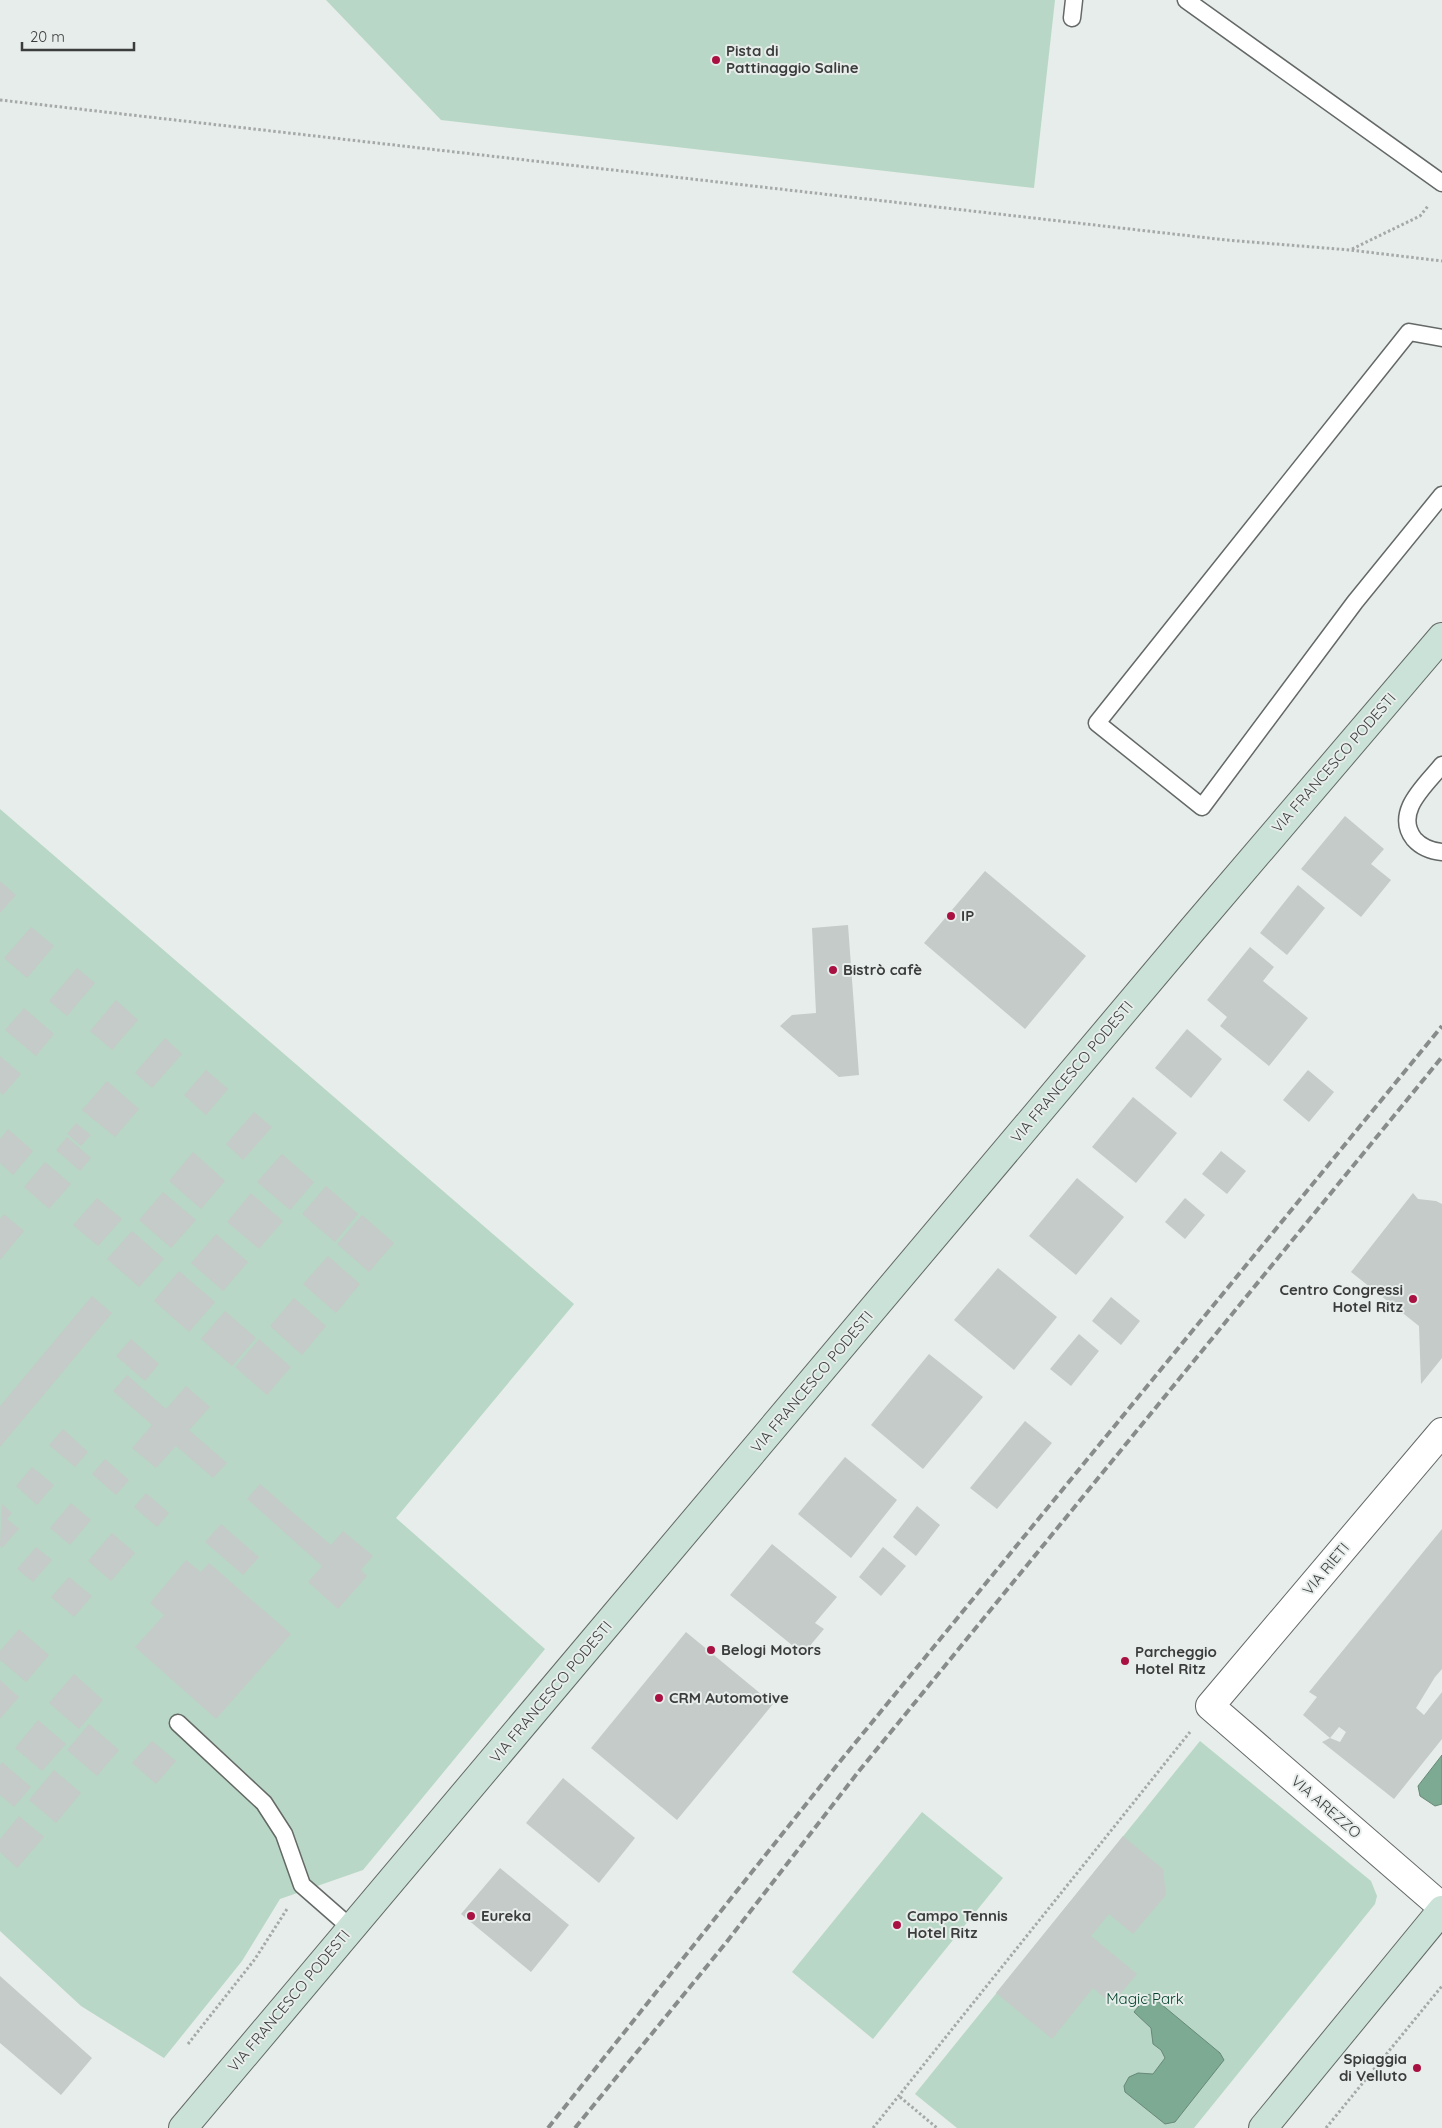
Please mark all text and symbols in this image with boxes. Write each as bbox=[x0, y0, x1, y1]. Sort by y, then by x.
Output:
scale bar bbox=[22, 20, 135, 52]
text: 20 m bbox=[30, 27, 65, 46]
place label: Pista di Pattinaggio Saline bbox=[726, 41, 859, 77]
marker: Pista di Pattinaggio Saline bbox=[710, 54, 722, 66]
street label: VIA FRANCESCO PODESTI bbox=[1267, 689, 1400, 837]
place label: IP bbox=[961, 906, 974, 925]
marker: IP bbox=[945, 910, 957, 922]
place label: Bistrò cafè bbox=[843, 960, 922, 979]
marker: Bistrò cafè bbox=[827, 964, 839, 976]
street label: VIA FRANCESCO PODESTI bbox=[1007, 997, 1137, 1147]
place label: Centro Congressi Hotel Ritz bbox=[1280, 1280, 1403, 1316]
marker: Centro Congressi Hotel Ritz bbox=[1407, 1293, 1419, 1305]
street label: VIA FRANCESCO PODESTI bbox=[747, 1307, 877, 1457]
street label: VIA RIETI bbox=[1298, 1539, 1353, 1599]
street label: VIA FRANCESCO PODESTI bbox=[486, 1617, 616, 1767]
place label: Belogi Motors bbox=[721, 1640, 821, 1659]
place label: Parcheggio Hotel Ritz bbox=[1135, 1642, 1217, 1678]
marker: Belogi Motors bbox=[705, 1644, 717, 1656]
marker: Parcheggio Hotel Ritz bbox=[1119, 1655, 1131, 1667]
place label: CRM Automotive bbox=[669, 1688, 789, 1707]
marker: CRM Automotive bbox=[653, 1692, 665, 1704]
street label: VIA AREZZO bbox=[1287, 1771, 1365, 1842]
place label: Eureka bbox=[481, 1906, 531, 1925]
place label: Campo Tennis Hotel Ritz bbox=[907, 1906, 1008, 1942]
marker: Eureka bbox=[465, 1910, 477, 1922]
marker: Campo Tennis Hotel Ritz bbox=[891, 1919, 903, 1931]
street label: VIA FRANCESCO PODESTI bbox=[224, 1926, 354, 2076]
park label: Magic Park bbox=[1106, 1989, 1184, 2008]
place label: Spiaggia di Velluto bbox=[1339, 2049, 1407, 2085]
marker: Spiaggia di Velluto bbox=[1411, 2062, 1423, 2074]

